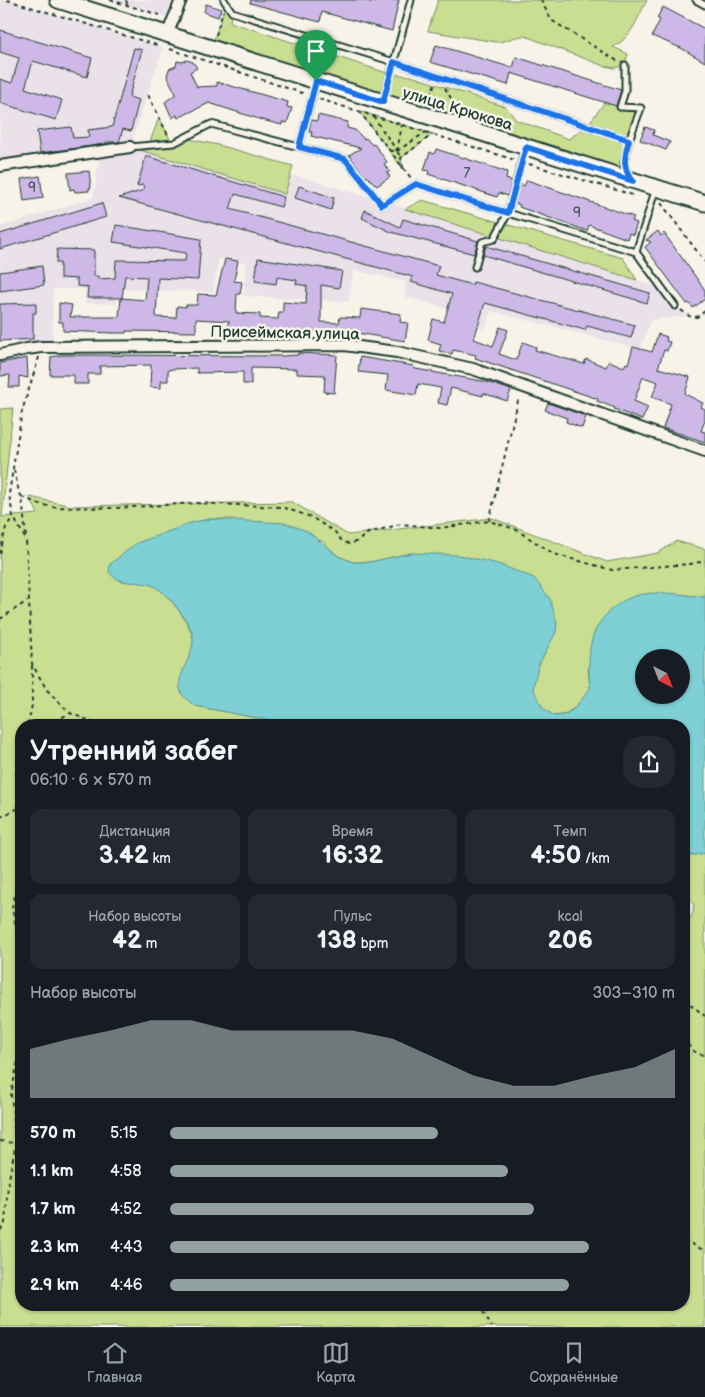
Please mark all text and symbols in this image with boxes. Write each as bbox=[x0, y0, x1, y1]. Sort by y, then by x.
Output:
pin bbox=[295, 30, 337, 81]
icon: arrive bbox=[302, 37, 330, 65]
street label: улица Крюкова bbox=[400, 84, 515, 135]
house number: 7 bbox=[464, 165, 471, 182]
house number: 9 bbox=[28, 179, 36, 196]
house number: 9 bbox=[573, 204, 581, 221]
street label: Присеймская улица bbox=[210, 323, 360, 344]
north arrow bbox=[635, 649, 690, 704]
map controls bbox=[635, 649, 690, 704]
text: Утренний забег bbox=[30, 735, 238, 768]
button: share bbox=[623, 736, 675, 788]
text: 06:10 · 6 × 570 m bbox=[30, 771, 151, 790]
text: Дистанция bbox=[99, 823, 170, 840]
text: Время bbox=[332, 823, 373, 840]
text: Темп bbox=[554, 823, 587, 840]
text: 3.42 bbox=[99, 840, 149, 871]
text: 16:32 bbox=[322, 840, 383, 871]
text: 4:50 bbox=[531, 840, 581, 871]
text: km bbox=[149, 850, 171, 867]
text: /km bbox=[581, 850, 610, 867]
text: Набор высоты bbox=[88, 908, 181, 925]
text: Пульс bbox=[333, 908, 372, 925]
text: kcal bbox=[558, 908, 583, 925]
text: 42 bbox=[112, 925, 142, 956]
text: 138 bbox=[317, 925, 357, 956]
text: 206 bbox=[548, 925, 593, 956]
text: m bbox=[142, 935, 157, 952]
text: bpm bbox=[357, 935, 388, 952]
text: Набор высоты bbox=[30, 984, 137, 1003]
text: 303–310 m bbox=[592, 984, 675, 1003]
text: 570 m bbox=[30, 1124, 76, 1143]
text: 5:15 bbox=[110, 1124, 138, 1143]
text: 1.1 km bbox=[30, 1162, 73, 1181]
text: 4:58 bbox=[110, 1162, 142, 1181]
text: 1.7 km bbox=[30, 1200, 75, 1219]
text: 4:52 bbox=[110, 1200, 142, 1219]
text: 2.3 km bbox=[30, 1238, 79, 1257]
text: 4:43 bbox=[110, 1238, 143, 1257]
text: 2.9 km bbox=[30, 1276, 79, 1295]
text: 4:46 bbox=[110, 1276, 143, 1295]
tab: Главная bbox=[87, 1339, 142, 1386]
tab: Карта bbox=[316, 1339, 356, 1386]
tab: Сохранённые bbox=[530, 1339, 618, 1386]

